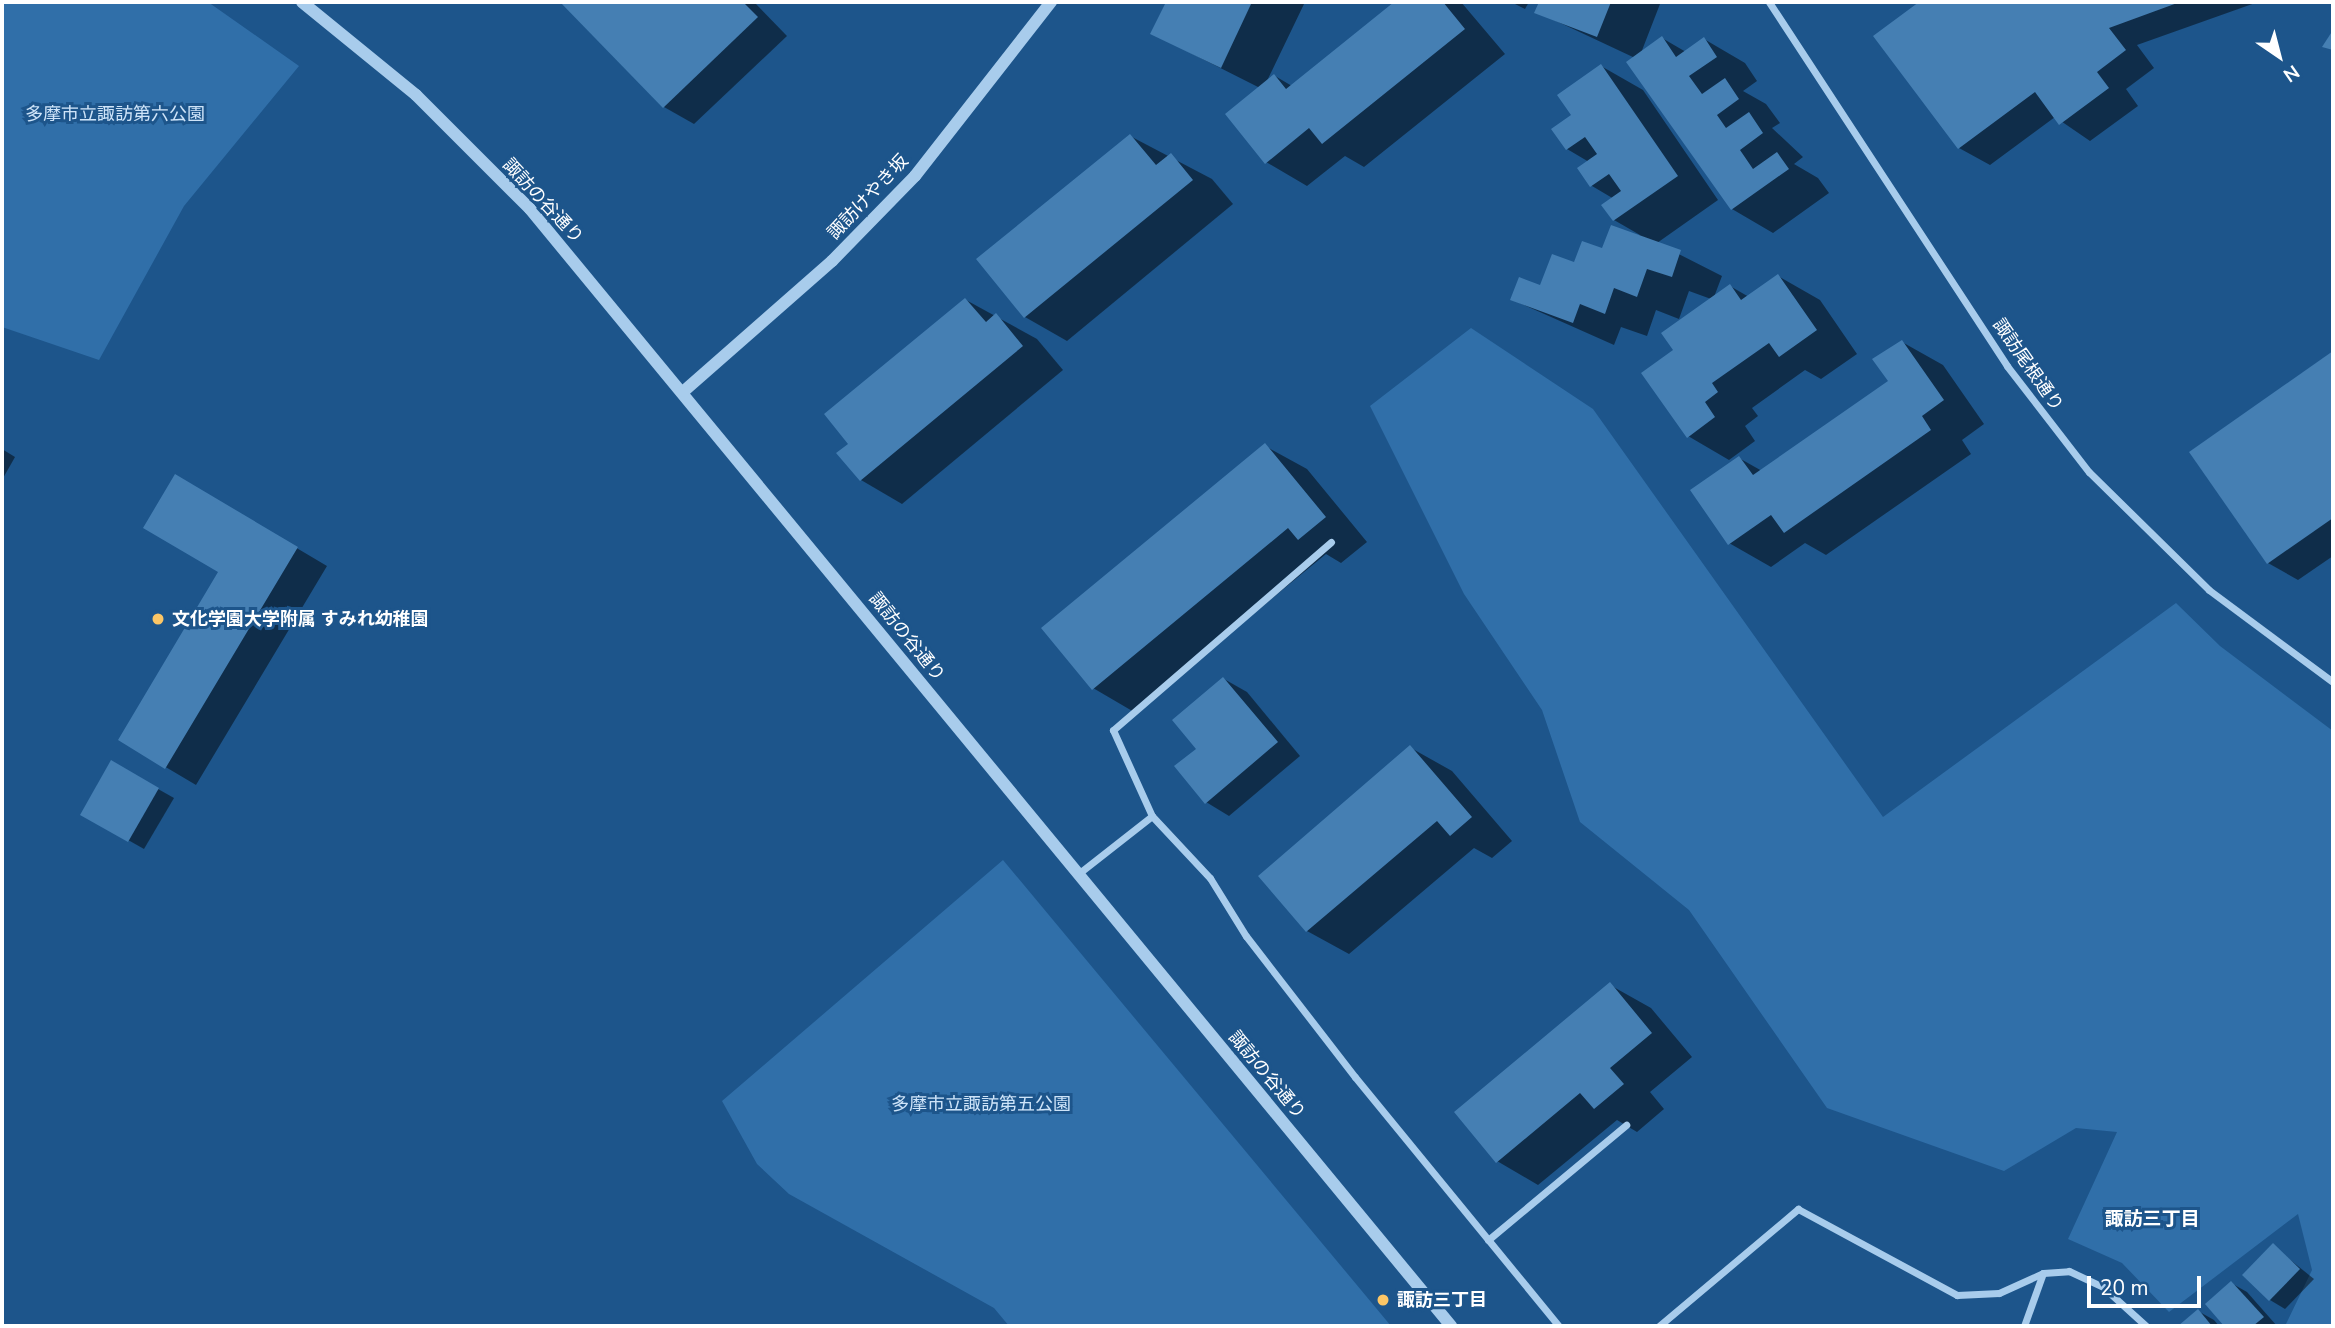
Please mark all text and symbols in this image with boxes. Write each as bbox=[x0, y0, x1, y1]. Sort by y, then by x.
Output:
north arrow bbox=[2244, 21, 2314, 91]
text: N bbox=[2278, 58, 2304, 88]
park label: 多摩市立諏訪第六公園 bbox=[25, 103, 205, 125]
street label: 諏訪けやき坂 bbox=[823, 150, 913, 244]
street label: 諏訪の谷通り bbox=[498, 154, 588, 248]
street label: 諏訪尾根通り bbox=[1988, 315, 2068, 415]
street label: 諏訪の谷通り bbox=[865, 588, 949, 686]
place label: 文化学園大学附属 すみれ幼稚園 bbox=[172, 608, 429, 630]
marker: 文化学園大学附属 すみれ幼稚園 bbox=[150, 611, 166, 627]
street label: 諏訪の谷通り bbox=[1224, 1027, 1310, 1123]
park label: 多摩市立諏訪第五公園 bbox=[891, 1093, 1071, 1115]
district label: 諏訪三丁目 bbox=[2105, 1209, 2199, 1231]
scale bar bbox=[2090, 1262, 2204, 1306]
text: 20 m bbox=[2100, 1274, 2149, 1302]
place label: 諏訪三丁目 bbox=[1397, 1289, 1487, 1311]
marker: 諏訪三丁目 bbox=[1375, 1292, 1391, 1308]

